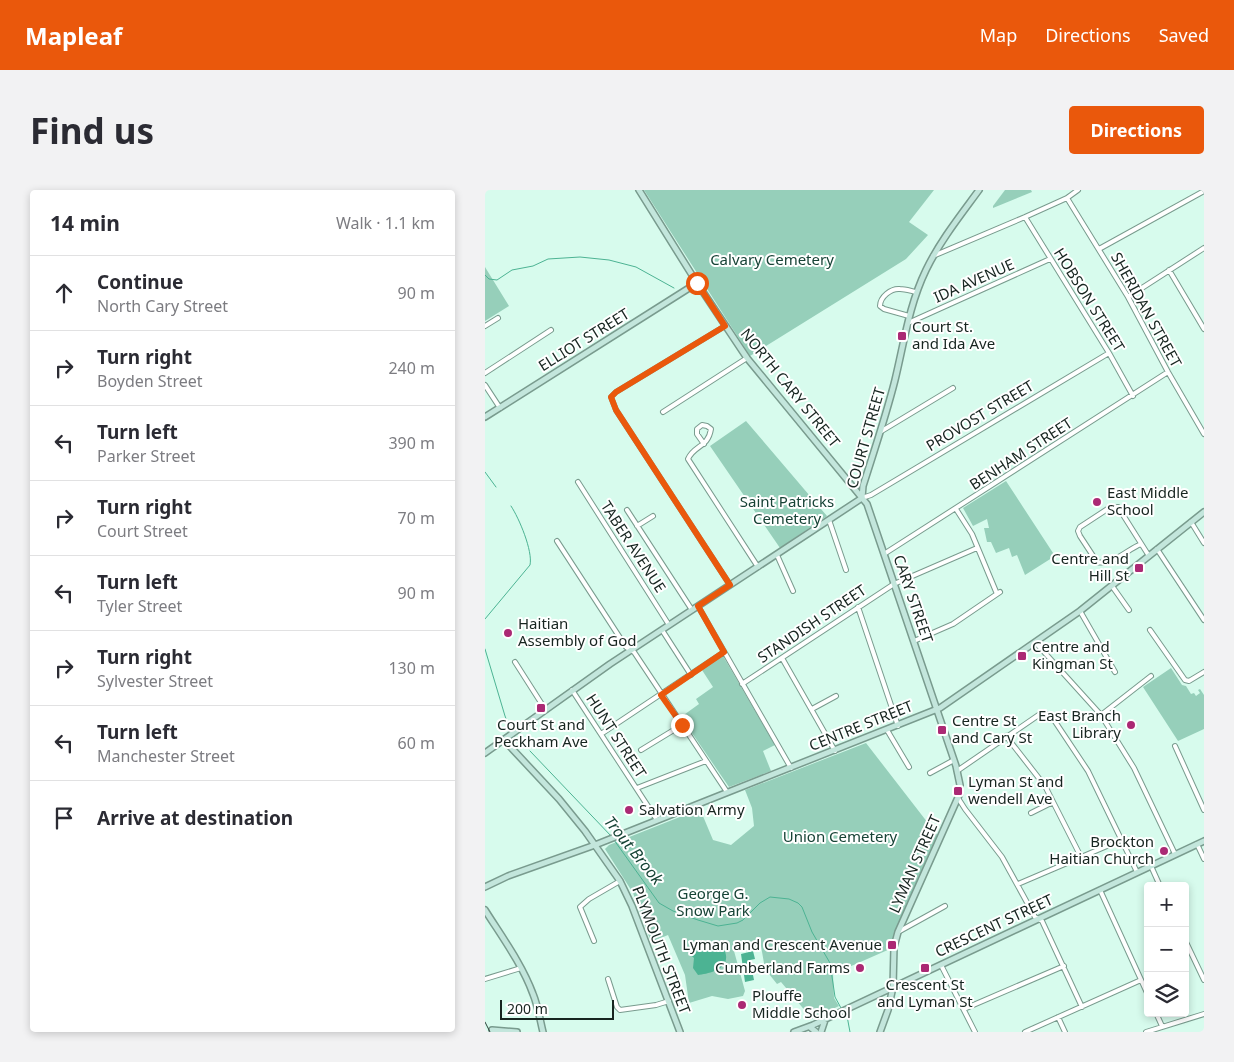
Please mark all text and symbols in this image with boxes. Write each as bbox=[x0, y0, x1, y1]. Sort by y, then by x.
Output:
text: Mapleaf bbox=[25, 19, 122, 52]
text: Map bbox=[980, 23, 1017, 47]
text: Directions bbox=[1045, 23, 1131, 47]
text: Saved bbox=[1159, 23, 1209, 47]
button: Directions bbox=[1069, 106, 1204, 154]
text: Find us bbox=[30, 107, 154, 154]
text: 14 min bbox=[50, 209, 120, 237]
text: Walk · 1.1 km bbox=[336, 212, 435, 234]
street label: HOBSON STREET bbox=[1050, 244, 1130, 356]
street label: SHERIDAN STREET bbox=[1107, 248, 1187, 371]
park label: Calvary Cemetery bbox=[710, 249, 834, 269]
street label: IDA AVENUE bbox=[930, 253, 1017, 307]
text: Continue bbox=[97, 269, 183, 295]
route start bbox=[686, 272, 709, 295]
icon: ahead bbox=[50, 279, 78, 307]
text: 90 m bbox=[398, 282, 435, 304]
text: North Cary Street bbox=[97, 295, 228, 317]
street label: ELLIOT STREET bbox=[534, 303, 633, 375]
place label: Court St. and Ida Ave bbox=[912, 316, 995, 353]
street label: NORTH CARY STREET bbox=[737, 324, 845, 451]
marker: Court St. and Ida Ave bbox=[896, 330, 908, 342]
text: Turn right bbox=[97, 344, 192, 370]
icon: right bbox=[50, 354, 78, 382]
text: 240 m bbox=[388, 357, 435, 379]
text: Boyden Street bbox=[97, 370, 203, 392]
street label: PROVOST STREET bbox=[922, 375, 1037, 455]
street label: COURT STREET bbox=[841, 384, 889, 491]
street label: BENHAM STREET bbox=[965, 412, 1076, 494]
text: Turn left bbox=[97, 419, 178, 445]
icon: left bbox=[50, 429, 78, 457]
text: 390 m bbox=[388, 432, 435, 454]
text: Parker Street bbox=[97, 445, 195, 467]
place label: East Middle School bbox=[1107, 482, 1189, 519]
park label: Saint Patricks Cemetery bbox=[740, 491, 834, 528]
text: Turn right bbox=[97, 494, 192, 520]
marker: East Middle School bbox=[1091, 496, 1103, 508]
street label: TABER AVENUE bbox=[597, 497, 671, 596]
icon: right bbox=[50, 504, 78, 532]
text: 70 m bbox=[398, 507, 435, 529]
text: Court Street bbox=[97, 520, 188, 542]
place label: Centre and Hill St bbox=[1051, 548, 1130, 585]
street label: CARY STREET bbox=[890, 552, 939, 646]
marker: Centre and Hill St bbox=[1133, 562, 1145, 574]
text: Turn left bbox=[97, 569, 178, 595]
icon: left bbox=[50, 579, 78, 607]
street label: STANDISH STREET bbox=[753, 579, 870, 667]
text: 90 m bbox=[398, 582, 435, 604]
text: Tyler Street bbox=[97, 595, 182, 617]
place label: Haitian Assembly of God bbox=[518, 613, 636, 650]
marker: Haitian Assembly of God bbox=[502, 627, 514, 639]
place label: Centre and Kingman St bbox=[1032, 636, 1113, 673]
text: Turn right bbox=[97, 644, 192, 670]
marker: Centre and Kingman St bbox=[1016, 650, 1028, 662]
icon: right bbox=[50, 654, 78, 682]
text: 130 m bbox=[388, 657, 435, 679]
text: Sylvester Street bbox=[97, 670, 213, 692]
street label: HUNT STREET bbox=[582, 689, 652, 782]
street label: CENTRE STREET bbox=[806, 695, 916, 755]
marker: Court St and Peckham Ave bbox=[535, 702, 547, 714]
place label: East Branch Library bbox=[1038, 705, 1121, 742]
place label: Centre St and Cary St bbox=[952, 710, 1033, 747]
place label: Court St and Peckham Ave bbox=[494, 714, 588, 751]
route end bbox=[671, 714, 694, 737]
text: Turn left bbox=[97, 719, 178, 745]
marker: East Branch Library bbox=[1125, 719, 1137, 731]
marker: Centre St and Cary St bbox=[936, 724, 948, 736]
icon: left bbox=[50, 729, 78, 757]
text: 60 m bbox=[398, 732, 435, 754]
text: Manchester Street bbox=[97, 745, 235, 767]
place label: Lyman St and wendell Ave bbox=[968, 771, 1064, 808]
marker: Lyman St and wendell Ave bbox=[952, 785, 964, 797]
place label: Salvation Army bbox=[639, 799, 745, 819]
icon: arrive bbox=[50, 804, 78, 832]
marker: Salvation Army bbox=[623, 804, 635, 816]
text: Arrive at destination bbox=[97, 805, 293, 831]
water label: Trout Brook bbox=[599, 811, 669, 890]
street label: LYMAN STREET bbox=[884, 811, 945, 916]
park label: Union Cemetery bbox=[783, 826, 898, 846]
place label: Brockton Haitian Church bbox=[1049, 831, 1154, 868]
marker: Brockton Haitian Church bbox=[1158, 845, 1170, 857]
map controls bbox=[1144, 882, 1189, 1017]
button: + bbox=[1144, 882, 1189, 927]
street label: PLYMOUTH STREET bbox=[628, 883, 696, 1017]
park label: George G. Snow Park bbox=[676, 883, 750, 920]
street label: CRESCENT STREET bbox=[931, 889, 1056, 961]
button: − bbox=[1144, 927, 1189, 972]
place label: Lyman and Crescent Avenue bbox=[682, 934, 882, 954]
marker: Lyman and Crescent Avenue bbox=[886, 939, 898, 951]
place label: Cumberland Farms bbox=[715, 957, 850, 977]
marker: Cumberland Farms bbox=[854, 962, 866, 974]
marker: Crescent St and Lyman St bbox=[919, 962, 931, 974]
button: layers bbox=[1144, 972, 1189, 1017]
place label: Crescent St and Lyman St bbox=[877, 974, 973, 1011]
place label: Plouffe Middle School bbox=[752, 985, 851, 1022]
scale bar bbox=[500, 997, 614, 1020]
text: 200 m bbox=[507, 999, 548, 1018]
marker: Plouffe Middle School bbox=[736, 999, 748, 1011]

